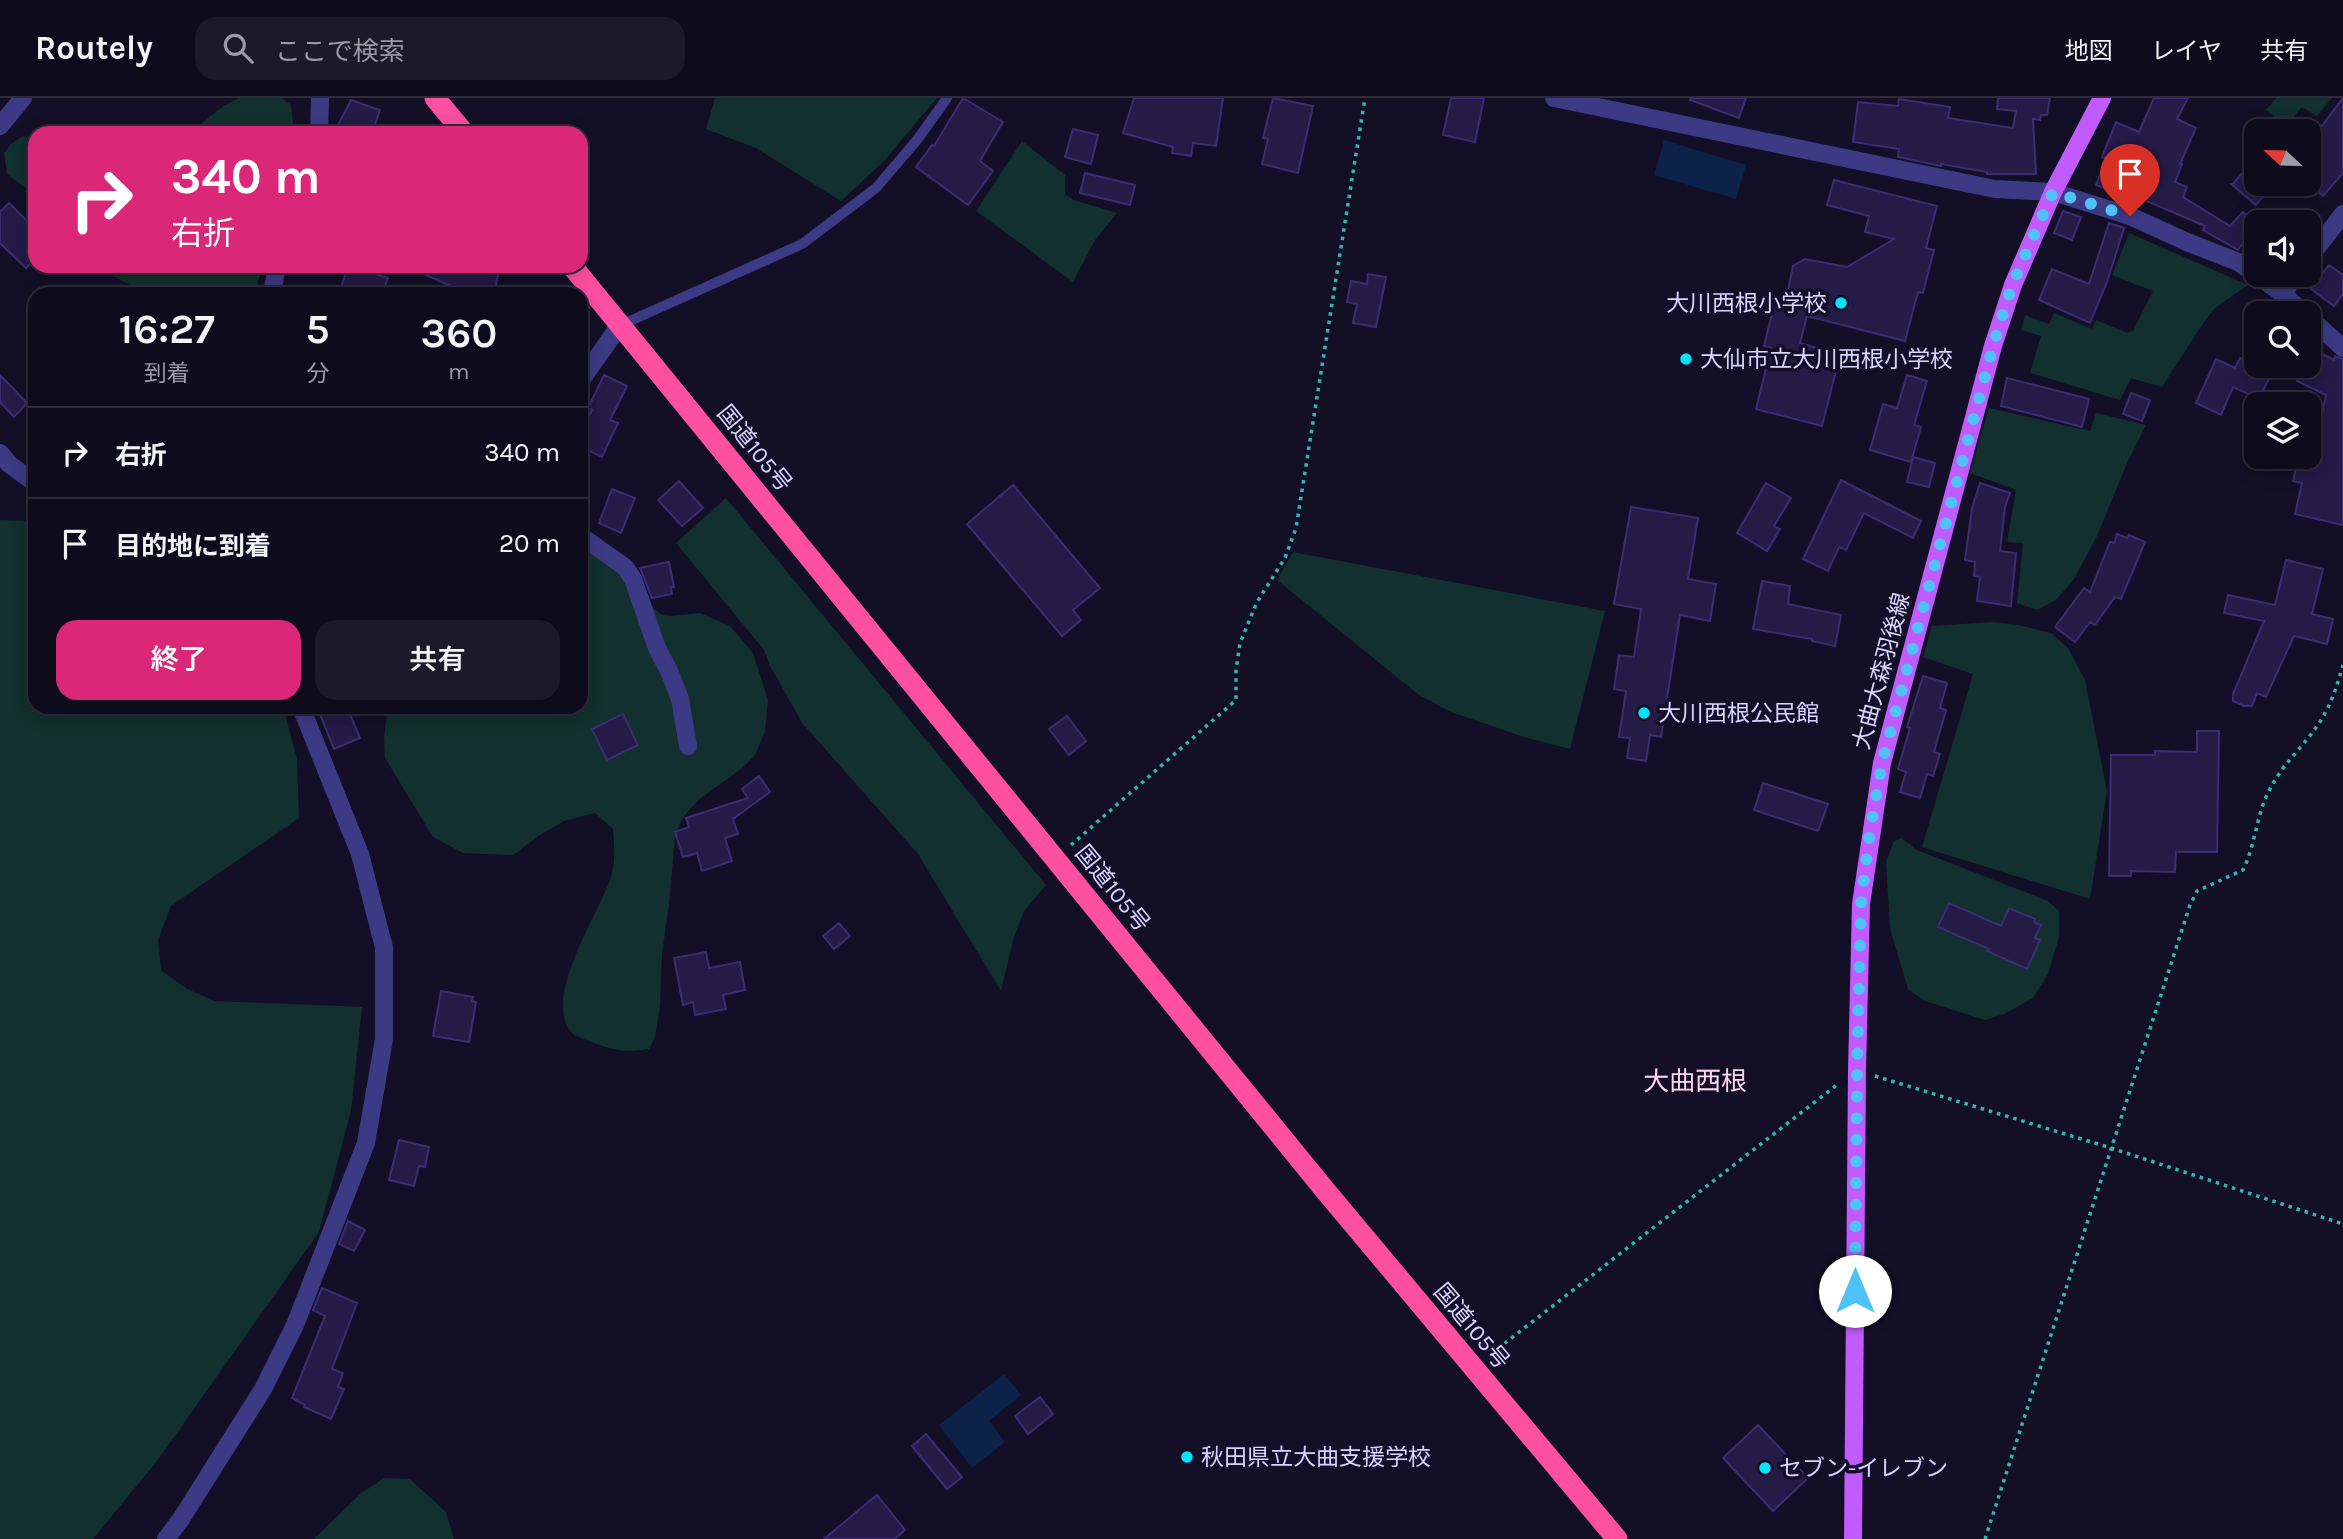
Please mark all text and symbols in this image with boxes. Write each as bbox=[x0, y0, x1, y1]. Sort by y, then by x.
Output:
search box bbox=[195, 17, 685, 80]
text: Routely bbox=[35, 29, 153, 67]
icon: search bbox=[219, 29, 257, 67]
text: ここで検索 bbox=[275, 36, 405, 67]
text: 地図 bbox=[2065, 37, 2113, 65]
text: レイヤ bbox=[2151, 37, 2222, 65]
text: 共有 bbox=[2260, 37, 2308, 65]
north arrow bbox=[2244, 119, 2320, 196]
map controls bbox=[2244, 119, 2321, 469]
pin bbox=[2100, 144, 2160, 216]
text: 340 m bbox=[171, 148, 321, 205]
icon: right bbox=[56, 154, 147, 245]
icon: arrive bbox=[2111, 155, 2149, 193]
button: sound bbox=[2244, 210, 2321, 287]
text: 右折 bbox=[171, 215, 235, 252]
place label: 大川西根小学校 bbox=[1666, 290, 1827, 317]
marker: 大川西根小学校 bbox=[1833, 295, 1849, 311]
button: search bbox=[2244, 301, 2321, 378]
text: 16:27 bbox=[119, 304, 215, 354]
text: 5 bbox=[306, 304, 330, 354]
text: 360 bbox=[420, 308, 497, 358]
place label: 大仙市立大川西根小学校 bbox=[1700, 346, 1953, 373]
marker: 大仙市立大川西根小学校 bbox=[1678, 351, 1694, 367]
text: m bbox=[448, 358, 470, 385]
text: 到着 bbox=[144, 360, 190, 387]
text: 分 bbox=[306, 360, 329, 387]
button: layers bbox=[2244, 392, 2321, 469]
street label: 国道105号 bbox=[712, 400, 798, 497]
icon: right bbox=[56, 434, 94, 472]
text: 340 m bbox=[484, 437, 560, 468]
text: 右折 bbox=[115, 440, 167, 471]
icon: arrive bbox=[56, 525, 94, 563]
text: 20 m bbox=[499, 528, 560, 559]
text: 目的地に到着 bbox=[115, 531, 271, 562]
street label: 大曲大森羽後線 bbox=[1848, 590, 1915, 752]
button: 終了 bbox=[56, 620, 301, 700]
button: 共有 bbox=[315, 620, 560, 700]
place label: 大川西根公民館 bbox=[1658, 700, 1819, 727]
marker: 大川西根公民館 bbox=[1636, 705, 1652, 721]
street label: 国道105号 bbox=[1070, 840, 1156, 937]
district label: 大曲西根 bbox=[1643, 1066, 1747, 1097]
position arrow bbox=[1818, 1254, 1892, 1328]
street label: 国道105号 bbox=[1428, 1278, 1515, 1375]
place label: 秋田県立大曲支援学校 bbox=[1201, 1444, 1431, 1471]
marker: 秋田県立大曲支援学校 bbox=[1179, 1449, 1195, 1465]
place label: セブン-イレブン bbox=[1779, 1455, 1948, 1482]
marker: セブン-イレブン bbox=[1757, 1460, 1773, 1476]

